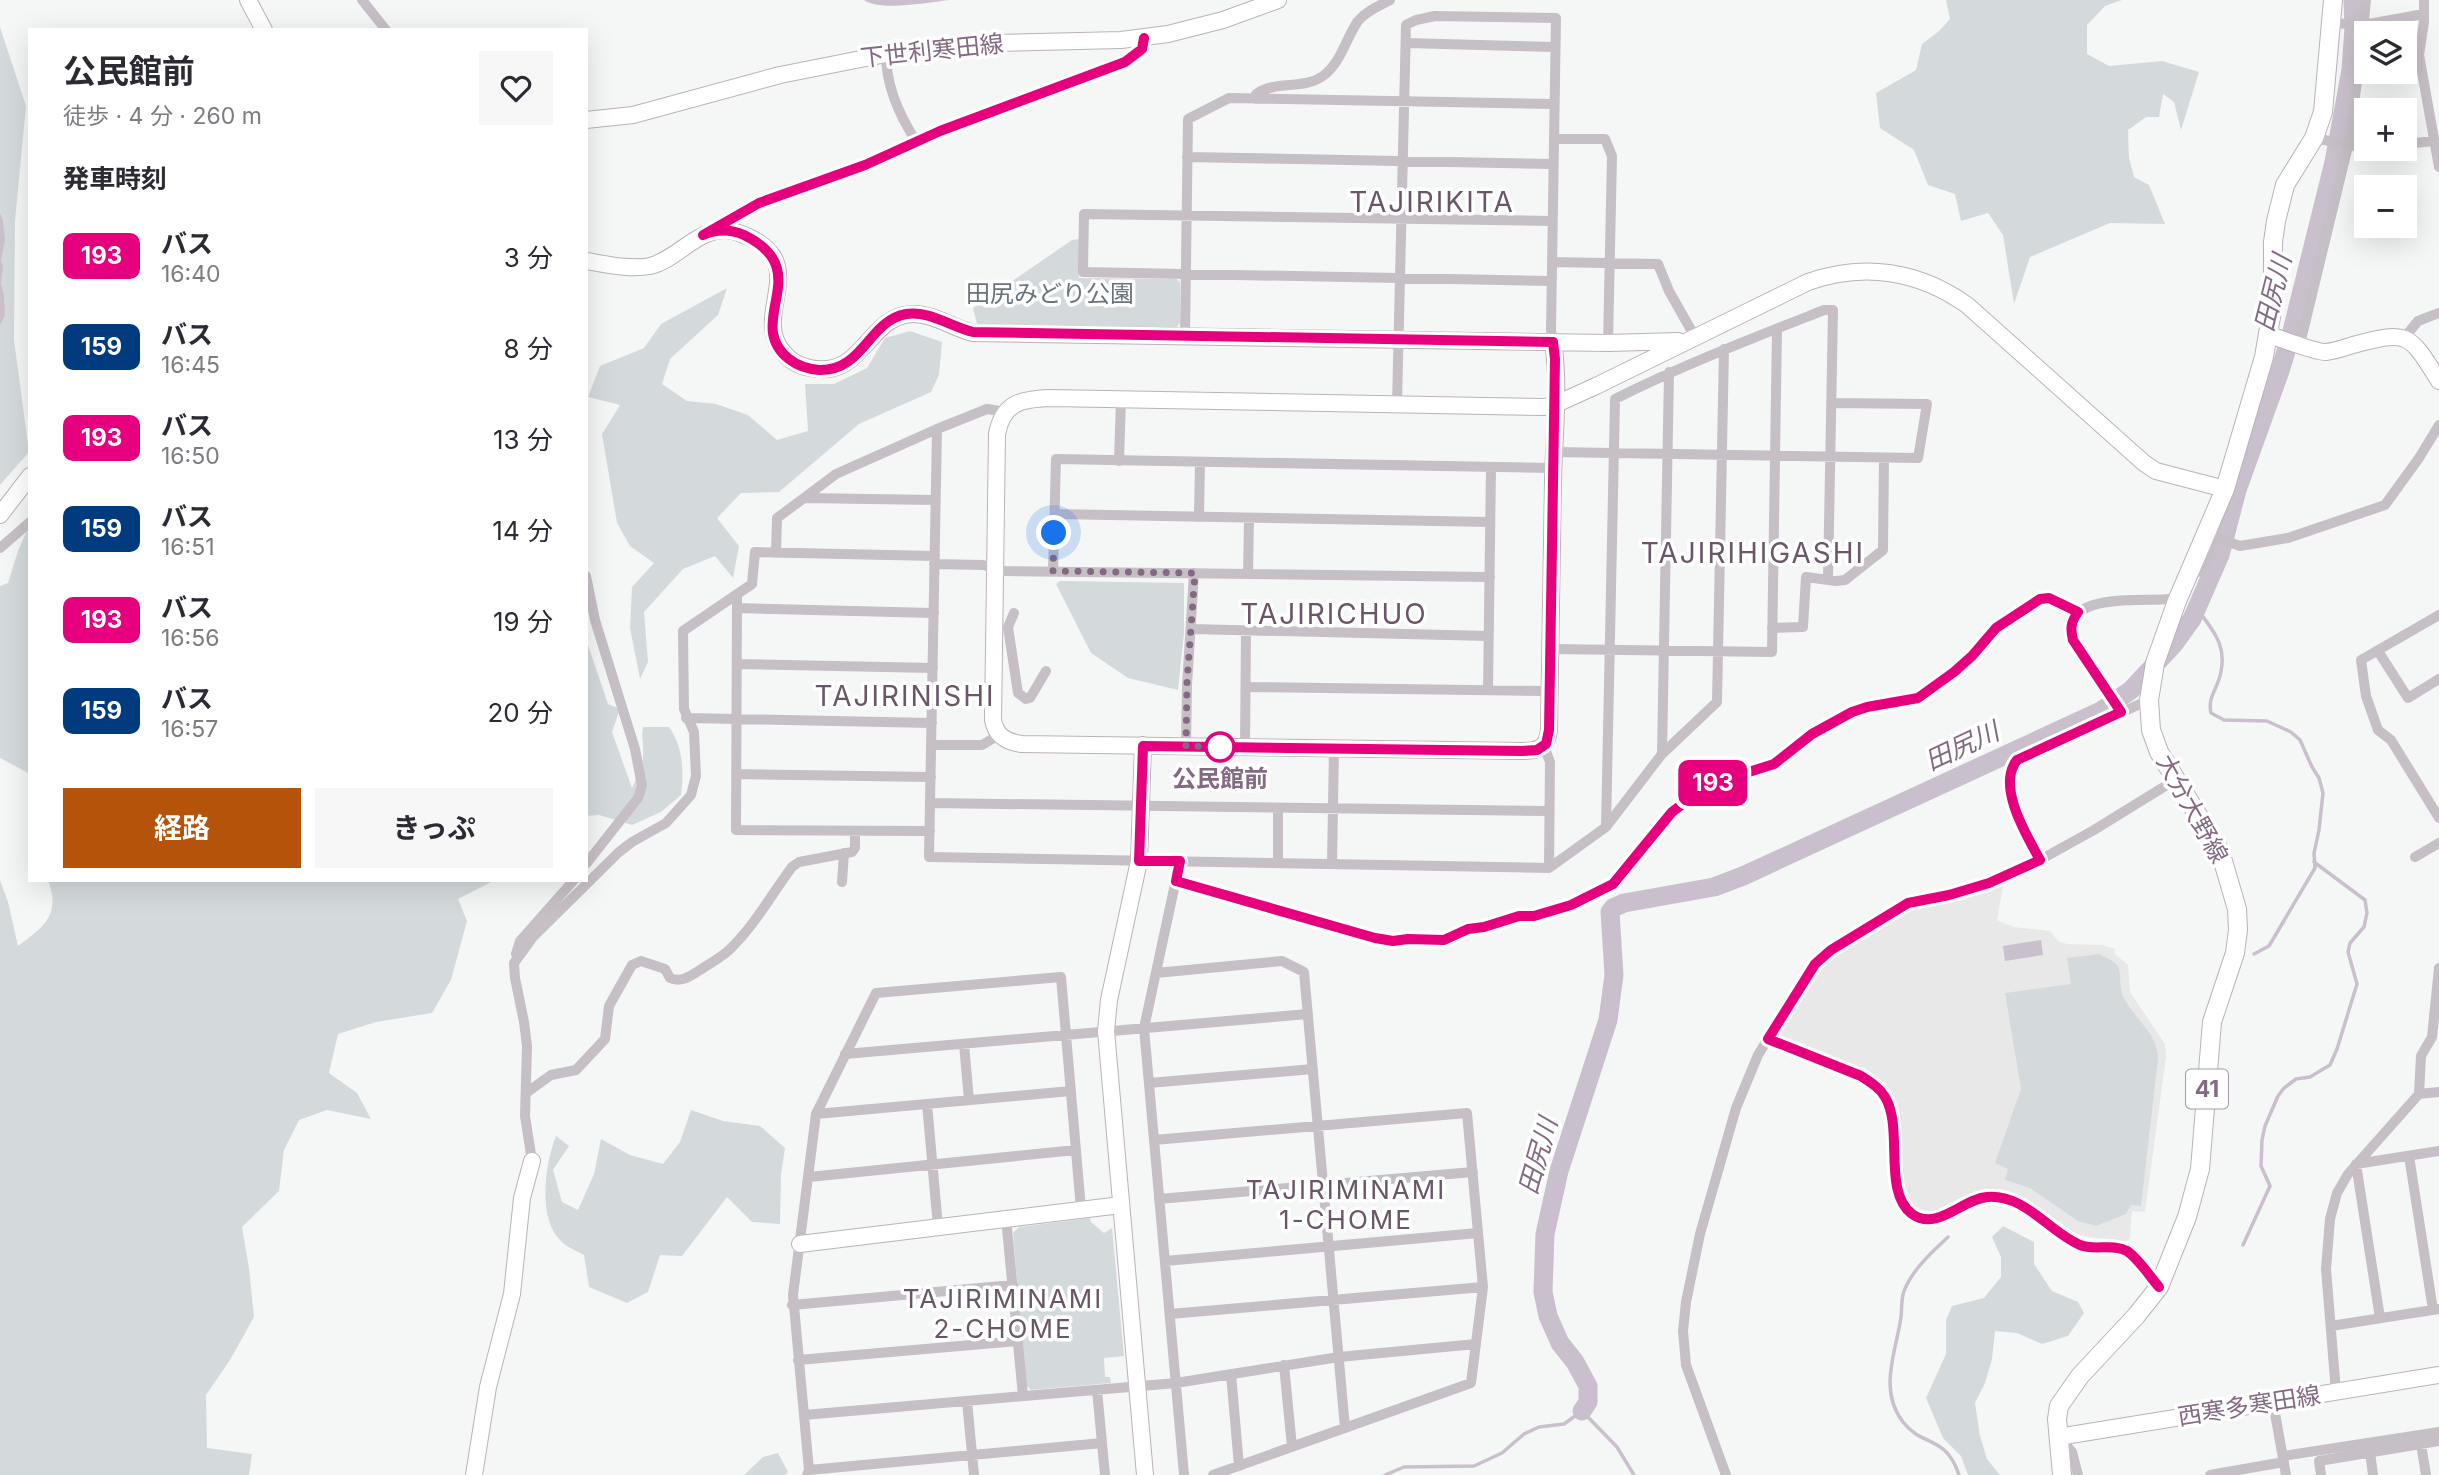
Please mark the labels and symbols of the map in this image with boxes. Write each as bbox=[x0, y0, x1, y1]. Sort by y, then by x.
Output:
street label: 下世利寒田線 bbox=[859, 29, 1005, 72]
district label: TAJIRIKITA bbox=[1349, 185, 1515, 219]
water label: 田尻川 bbox=[2248, 248, 2298, 334]
park label: 田尻みどり公園 bbox=[966, 279, 1134, 308]
your location bbox=[1036, 515, 1071, 550]
district label: TAJIRIHIGASHI bbox=[1641, 536, 1865, 570]
district label: TAJIRICHUO bbox=[1240, 597, 1428, 631]
district label: TAJIRINISHI bbox=[815, 679, 995, 713]
water label: 田尻川 bbox=[1920, 714, 2006, 776]
marker: 公民館前 bbox=[1205, 732, 1235, 762]
street label: 大分大野線 bbox=[2151, 749, 2234, 868]
line badge: 193 bbox=[1673, 760, 1753, 806]
place label: 公民館前 bbox=[1172, 764, 1268, 793]
road number: 41 bbox=[2186, 1070, 2228, 1108]
water label: 田尻川 bbox=[1512, 1111, 1564, 1198]
district label: TAJIRIMINAMI 1-CHOME bbox=[1246, 1174, 1446, 1235]
district label: TAJIRIMINAMI 2-CHOME bbox=[903, 1283, 1103, 1344]
street label: 西寒多寒田線 bbox=[2176, 1380, 2322, 1431]

